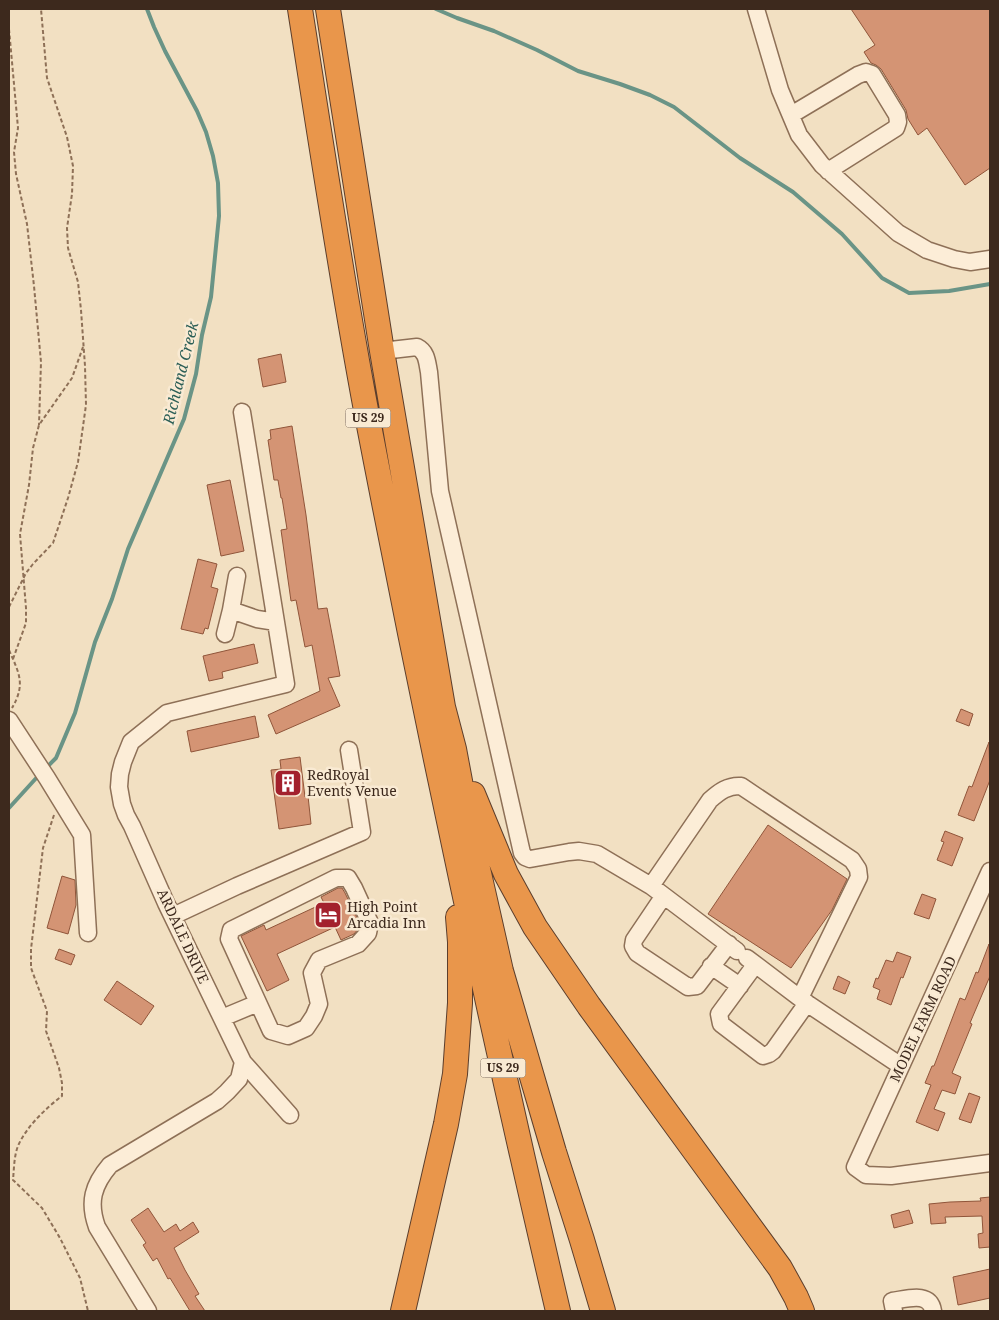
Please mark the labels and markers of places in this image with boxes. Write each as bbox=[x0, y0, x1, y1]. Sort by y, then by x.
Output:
place label: RedRoyal Events Venue bbox=[307, 765, 397, 800]
building icon: RedRoyal Events Venue bbox=[273, 768, 303, 798]
place label: High Point Arcadia Inn bbox=[347, 897, 426, 932]
hotel icon: High Point Arcadia Inn bbox=[313, 900, 343, 930]

